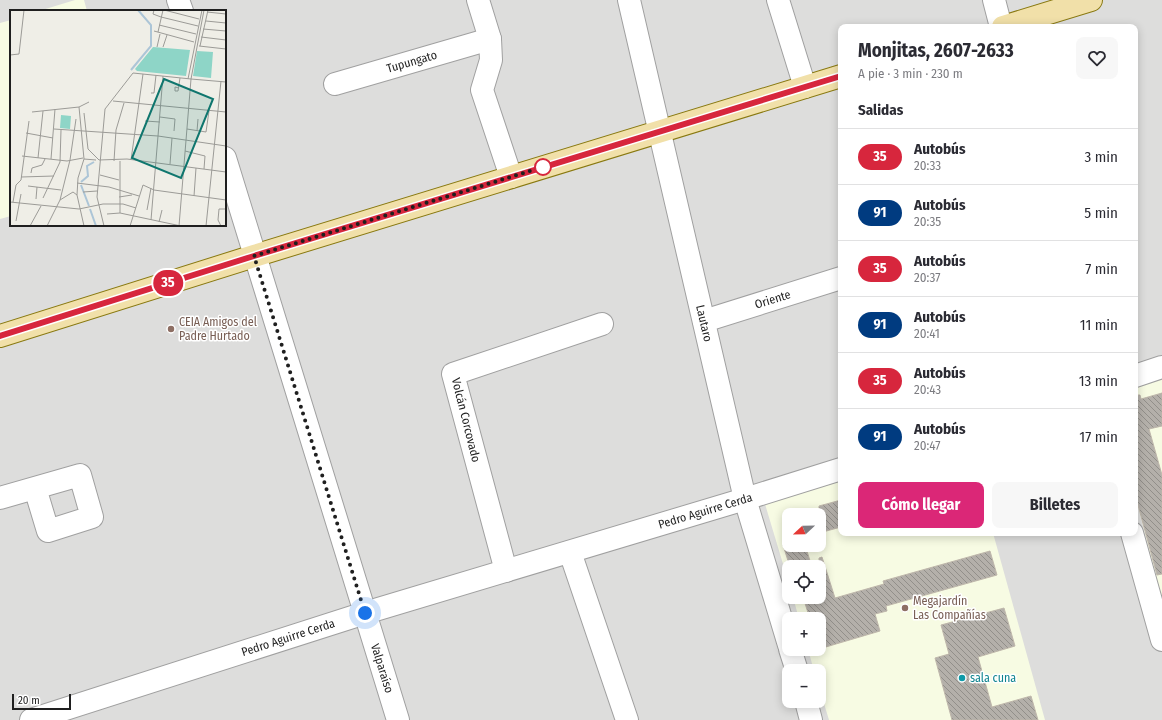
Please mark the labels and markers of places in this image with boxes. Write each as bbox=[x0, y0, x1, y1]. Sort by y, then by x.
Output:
unlabelled marker bbox=[534, 158, 552, 176]
place label: CEIA Amigos del Padre Hurtado bbox=[179, 315, 257, 343]
marker: CEIA Amigos del Padre Hurtado bbox=[166, 324, 176, 334]
place label: Megajardín Las Compañías bbox=[913, 594, 986, 622]
marker: Megajardín Las Compañías bbox=[900, 603, 910, 613]
place label: sala cuna bbox=[970, 671, 1016, 685]
marker: sala cuna bbox=[957, 673, 967, 683]

